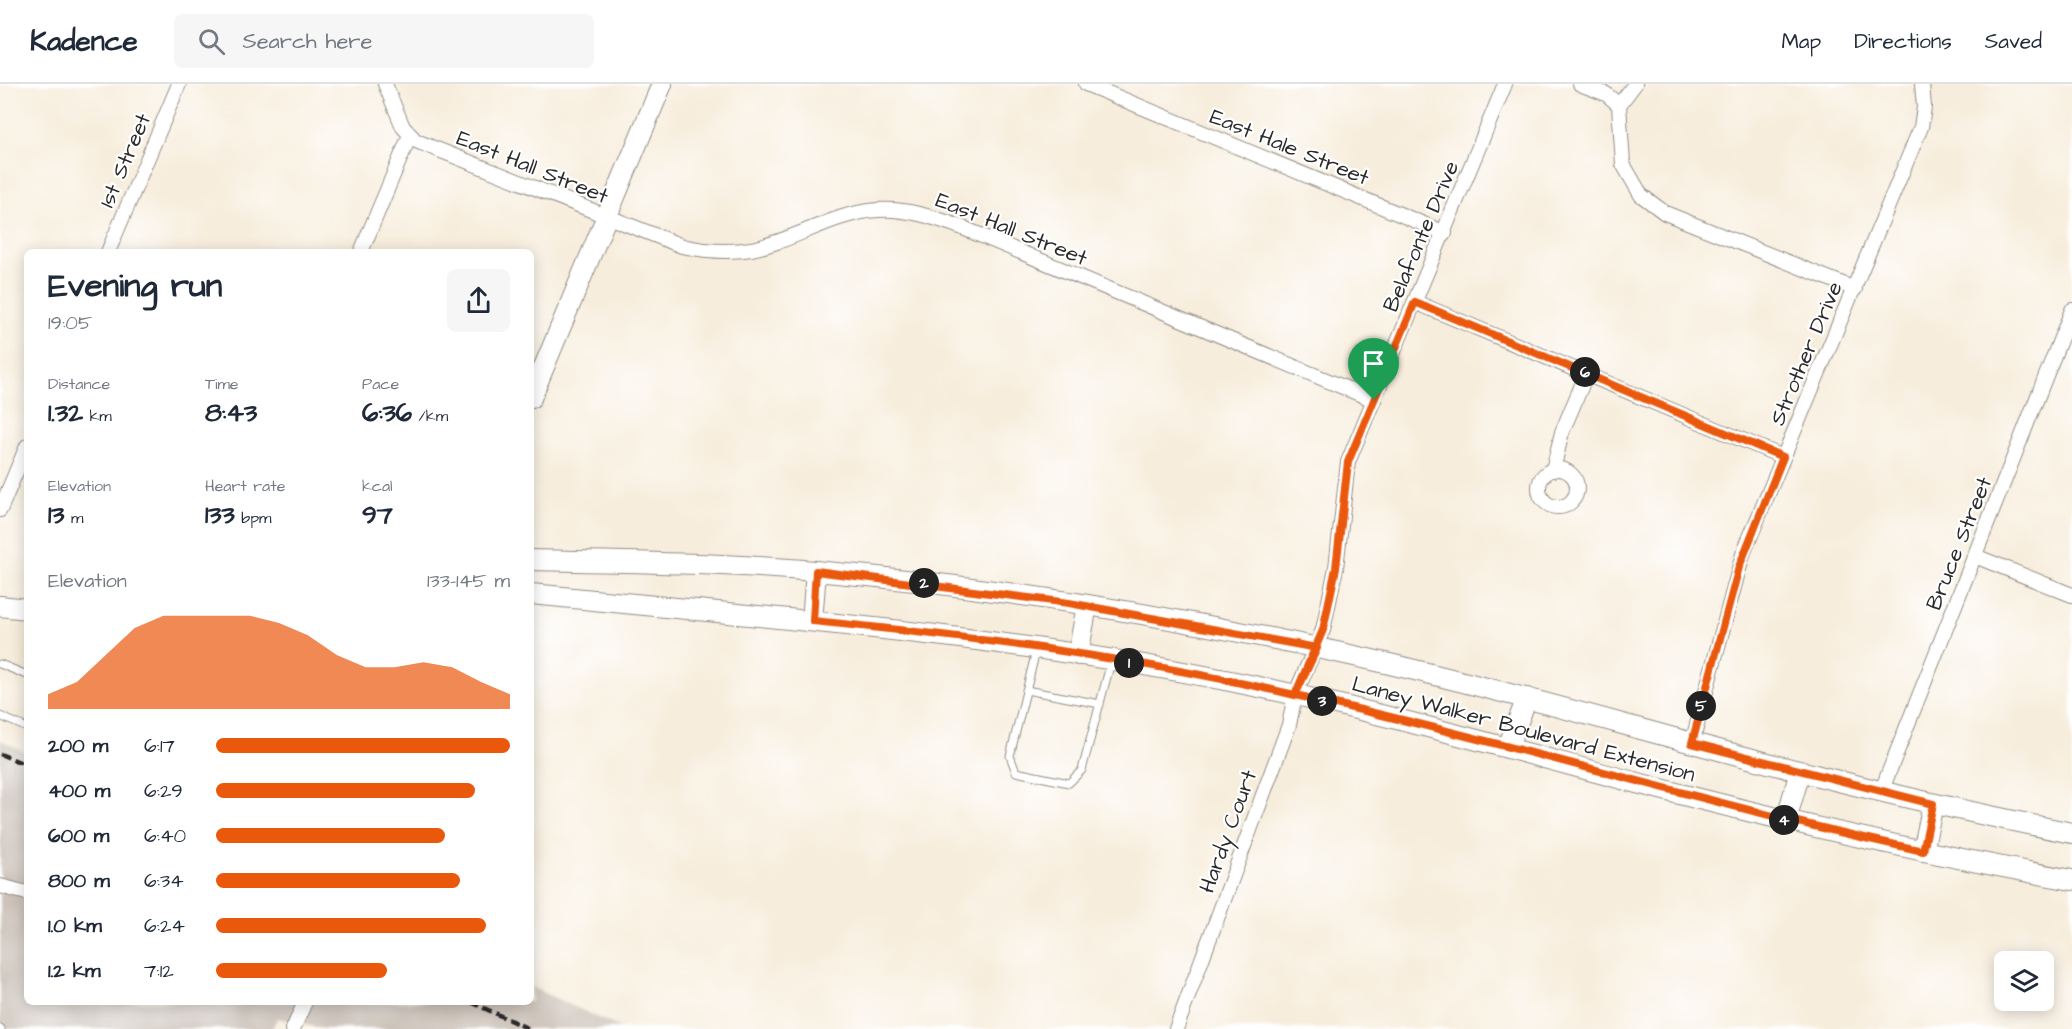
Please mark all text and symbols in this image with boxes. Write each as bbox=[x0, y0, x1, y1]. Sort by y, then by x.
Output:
search box bbox=[174, 14, 594, 68]
text: Kadence bbox=[30, 22, 138, 61]
icon: search bbox=[195, 25, 228, 58]
text: Search here bbox=[243, 26, 372, 57]
text: Map bbox=[1781, 27, 1821, 56]
text: Directions bbox=[1854, 27, 1952, 56]
text: Saved bbox=[1985, 27, 2042, 56]
street label: East Hale Street bbox=[1205, 101, 1374, 194]
street label: 1st Street bbox=[92, 109, 159, 212]
street label: East Hall Street bbox=[452, 123, 613, 212]
street label: Belafonte Drive bbox=[1376, 156, 1467, 317]
street label: East Hall Street bbox=[931, 185, 1092, 274]
text: Evening run bbox=[48, 263, 222, 309]
button: share bbox=[447, 269, 510, 332]
street label: Strother Drive bbox=[1762, 277, 1851, 430]
text: 19:05 bbox=[48, 309, 92, 337]
pin bbox=[1348, 338, 1399, 400]
icon: arrive bbox=[1357, 347, 1390, 380]
pin: 6 bbox=[1570, 357, 1600, 387]
text: 6 bbox=[1580, 361, 1590, 383]
text: Distance bbox=[48, 373, 110, 395]
text: Time bbox=[205, 373, 239, 395]
text: Pace bbox=[362, 373, 399, 395]
text: 1.32 bbox=[48, 395, 83, 431]
text: 8:43 bbox=[205, 395, 257, 431]
text: 6:36 bbox=[362, 395, 412, 431]
text: km bbox=[83, 405, 112, 427]
text: /km bbox=[412, 405, 448, 427]
street label: Bruce Street bbox=[1919, 472, 2000, 615]
text: Elevation bbox=[48, 475, 111, 497]
text: Heart rate bbox=[205, 475, 285, 497]
text: kcal bbox=[362, 475, 393, 497]
text: 13 bbox=[48, 497, 65, 533]
text: 133 bbox=[205, 497, 235, 533]
text: 97 bbox=[362, 497, 393, 533]
text: m bbox=[65, 507, 83, 529]
text: bpm bbox=[235, 507, 272, 529]
text: Elevation bbox=[48, 567, 127, 595]
text: 133–145 m bbox=[427, 567, 510, 595]
pin: 2 bbox=[909, 568, 939, 598]
text: 2 bbox=[919, 572, 929, 594]
pin: 1 bbox=[1114, 648, 1144, 678]
text: 1 bbox=[1128, 652, 1130, 674]
street label: Laney Walker Boulevard Extension bbox=[1348, 669, 1699, 791]
pin: 3 bbox=[1307, 686, 1337, 716]
text: 3 bbox=[1318, 690, 1326, 712]
pin: 5 bbox=[1686, 691, 1716, 721]
text: 5 bbox=[1695, 695, 1707, 717]
text: 200 m bbox=[48, 732, 108, 760]
text: 6:17 bbox=[144, 732, 175, 760]
street label: Hardy Court bbox=[1192, 766, 1266, 898]
text: 400 m bbox=[48, 777, 110, 805]
text: 6:29 bbox=[144, 777, 183, 805]
pin: 4 bbox=[1769, 805, 1799, 835]
text: 4 bbox=[1779, 809, 1789, 831]
text: 600 m bbox=[48, 822, 109, 850]
text: 6:40 bbox=[144, 822, 186, 850]
text: 800 m bbox=[48, 867, 110, 895]
text: 6:34 bbox=[144, 867, 184, 895]
text: 1.0 km bbox=[48, 912, 102, 940]
text: 6:24 bbox=[144, 912, 185, 940]
map controls bbox=[1994, 951, 2054, 1011]
button: layers bbox=[1994, 951, 2054, 1011]
text: 1.2 km bbox=[48, 957, 101, 985]
text: 7:12 bbox=[144, 957, 174, 985]

